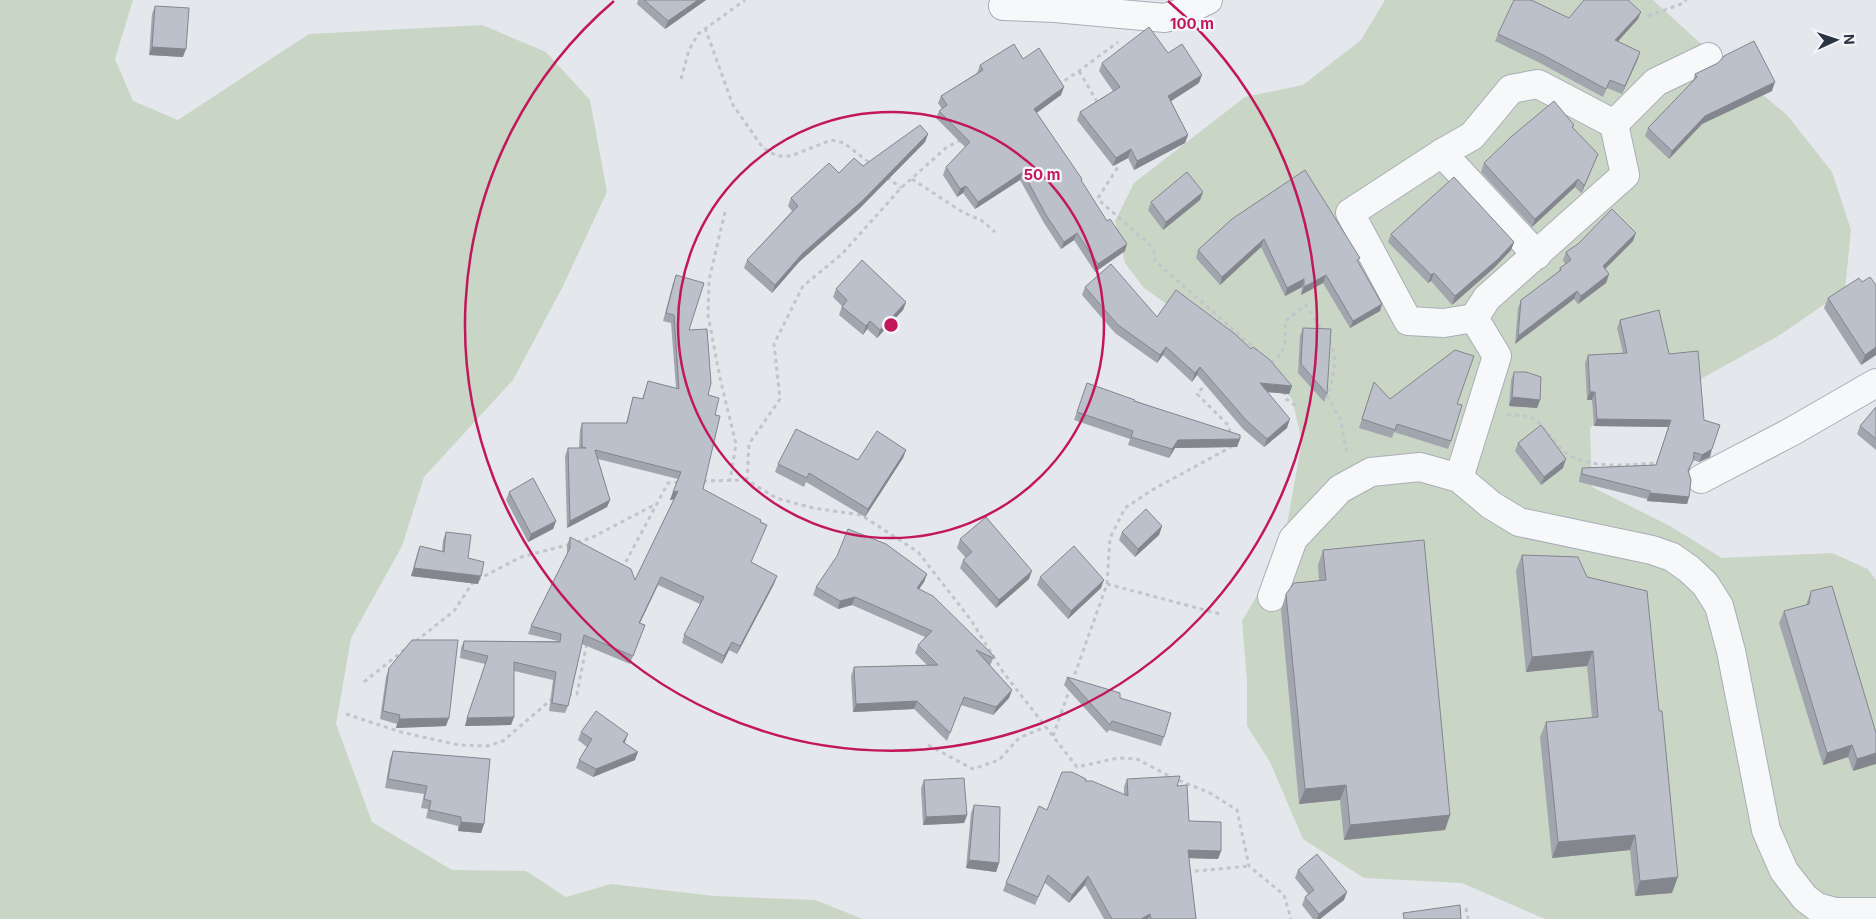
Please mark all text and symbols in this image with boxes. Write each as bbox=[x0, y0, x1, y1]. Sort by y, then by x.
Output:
text: 100 m bbox=[1170, 14, 1214, 33]
north arrow bbox=[1811, 15, 1861, 65]
text: N bbox=[1841, 34, 1858, 45]
text: 50 m bbox=[1024, 165, 1060, 184]
centre of rings bbox=[882, 316, 900, 334]

